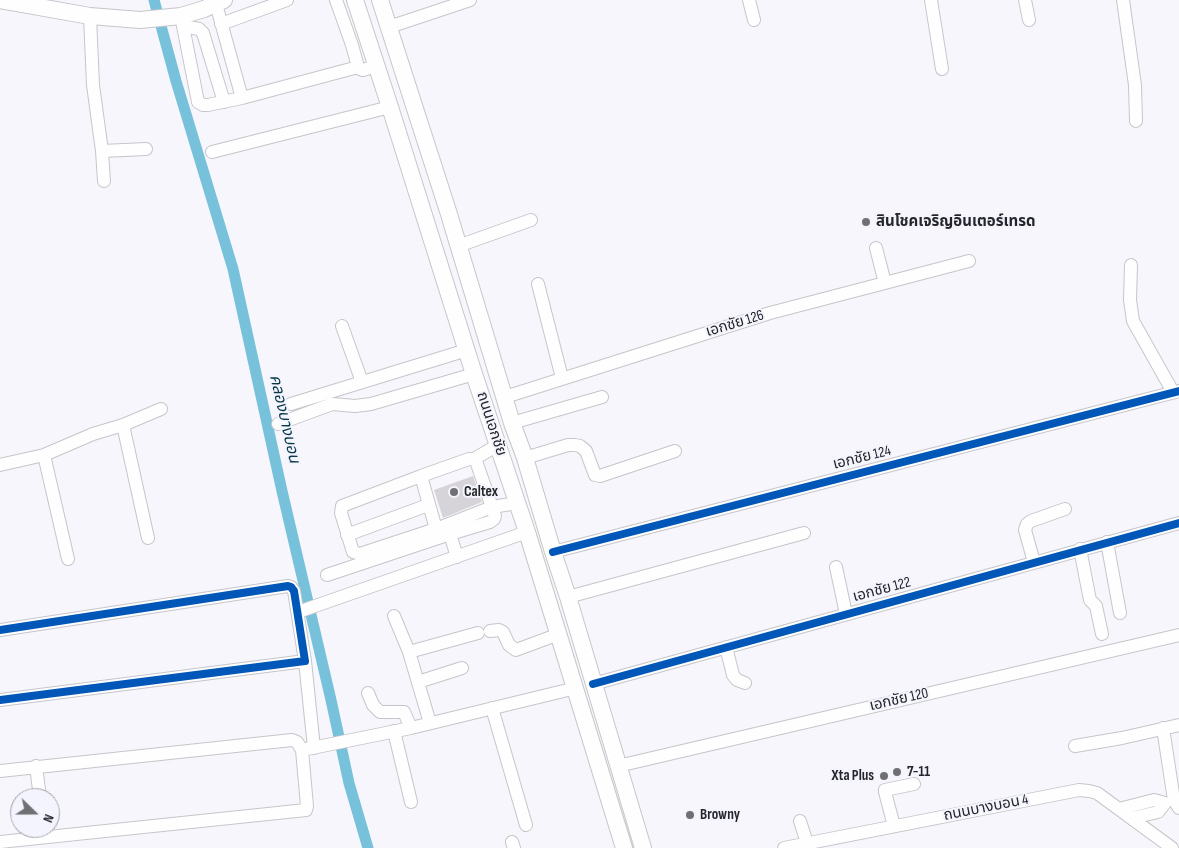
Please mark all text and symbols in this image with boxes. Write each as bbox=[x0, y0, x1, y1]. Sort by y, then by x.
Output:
place label: สินโชคเจริญอินเตอร์เทรด bbox=[876, 213, 1035, 231]
marker: สินโชคเจริญอินเตอร์เทรด bbox=[860, 216, 872, 228]
street label: เอกชัย 126 bbox=[704, 307, 766, 341]
water label: คลองบางบอน bbox=[265, 373, 303, 465]
street label: ถนนเอกชัย bbox=[472, 390, 510, 458]
street label: เอกชัย 124 bbox=[831, 442, 893, 474]
place label: Caltex bbox=[464, 483, 498, 501]
marker: Caltex bbox=[448, 486, 460, 498]
street label: เอกชัย 122 bbox=[851, 574, 913, 606]
street label: เอกชัย 120 bbox=[868, 685, 930, 715]
place label: 7-11 bbox=[907, 763, 930, 781]
marker: 7-11 bbox=[891, 766, 903, 778]
place label: Xta Plus bbox=[832, 767, 874, 785]
marker: Xta Plus bbox=[878, 770, 890, 782]
north arrow bbox=[10, 788, 60, 838]
street label: ถนนบางบอน 4 bbox=[942, 791, 1030, 825]
place label: Browny bbox=[700, 806, 740, 824]
marker: Browny bbox=[684, 809, 696, 821]
text: N bbox=[39, 812, 58, 825]

